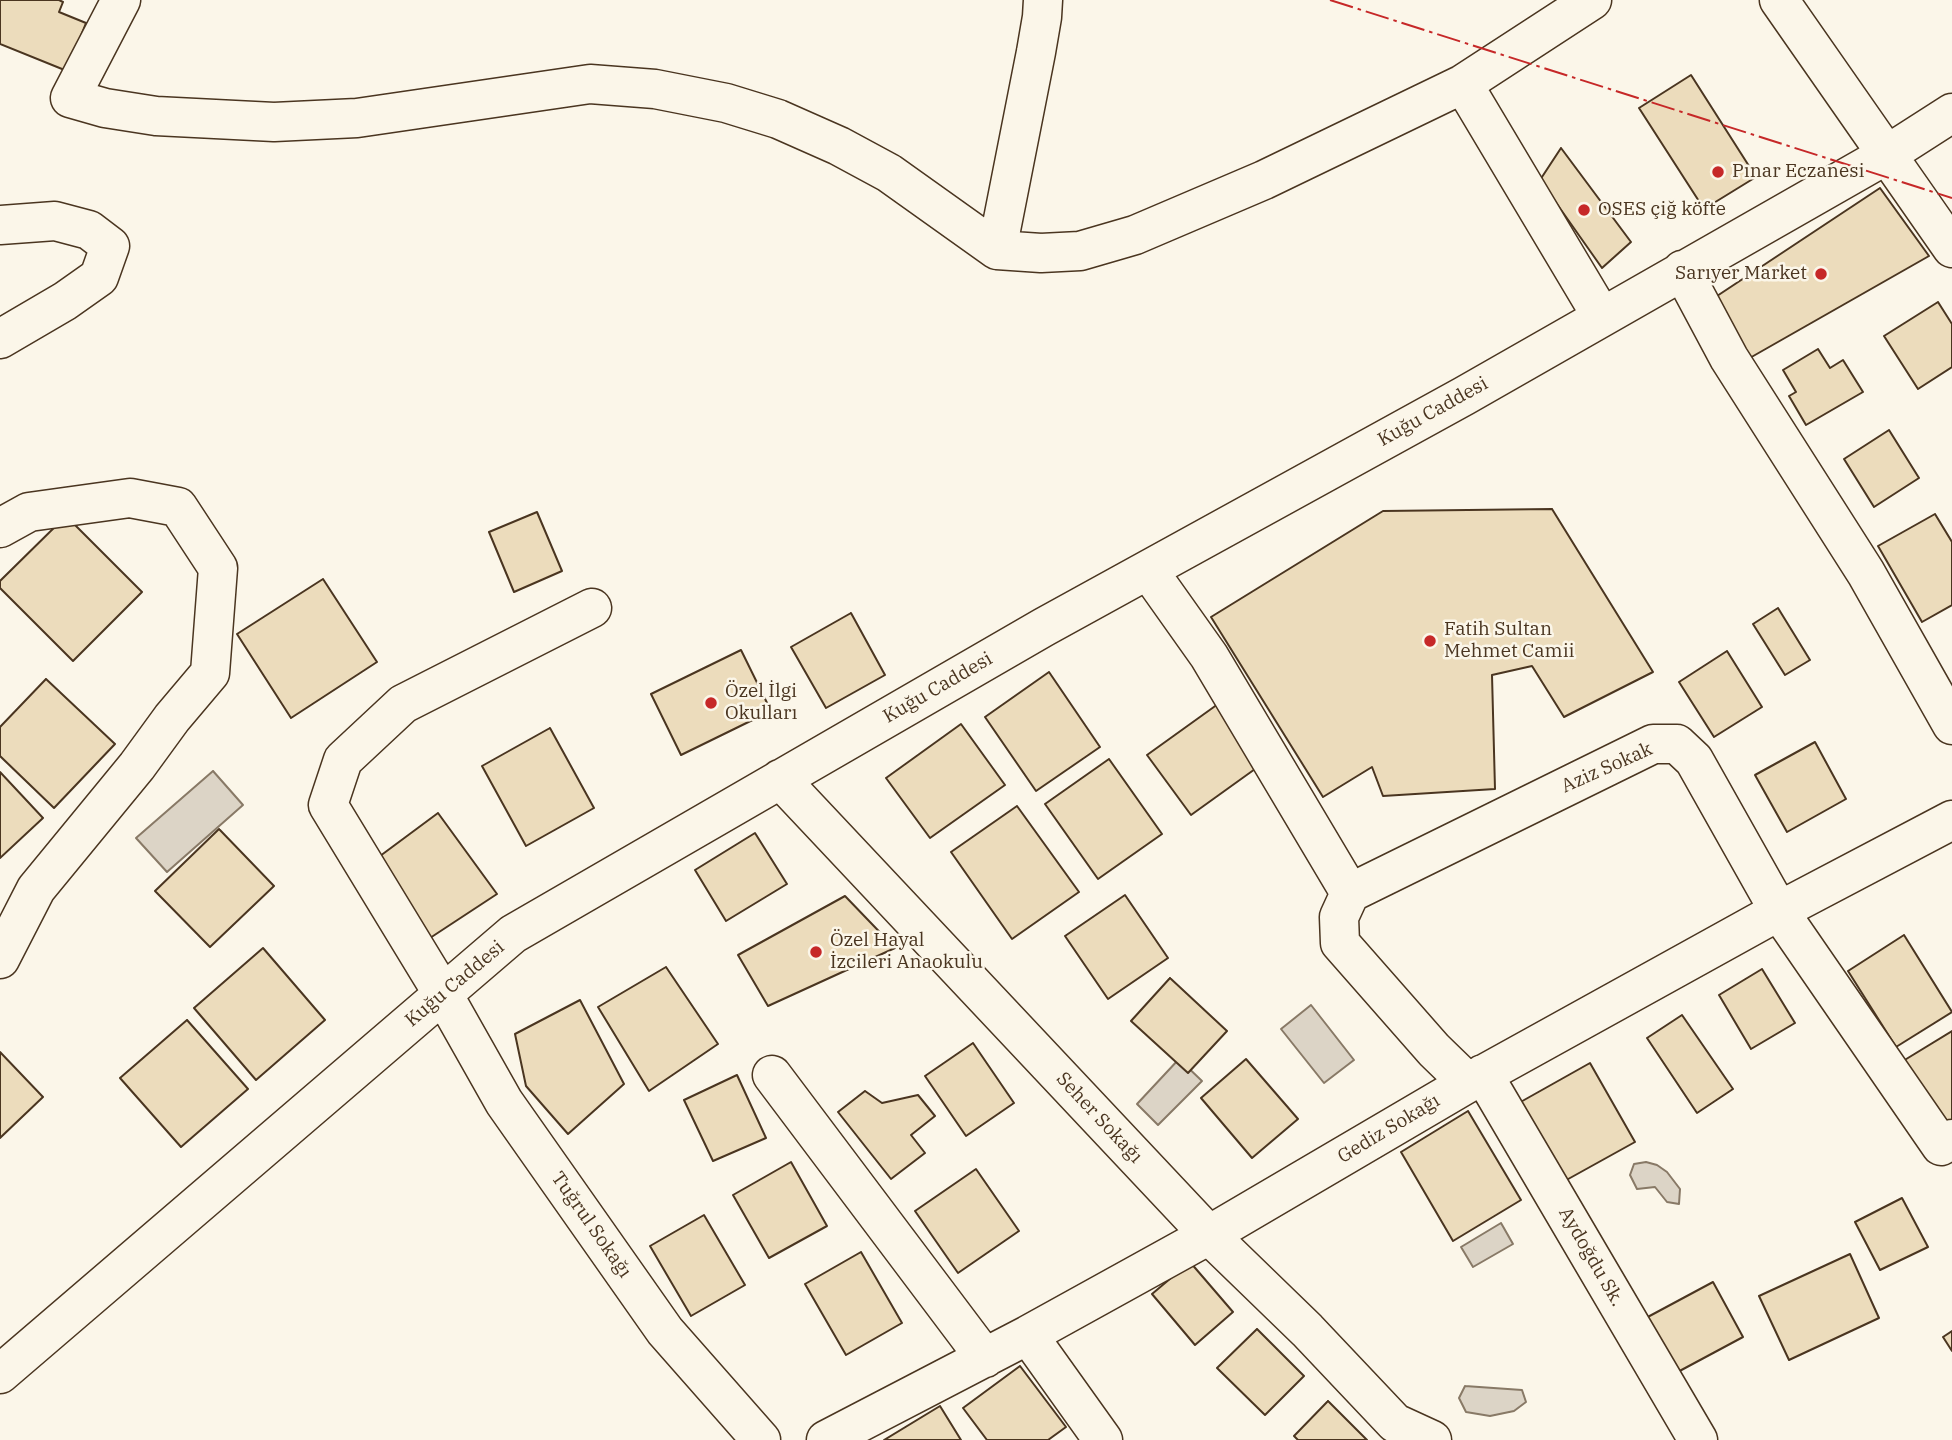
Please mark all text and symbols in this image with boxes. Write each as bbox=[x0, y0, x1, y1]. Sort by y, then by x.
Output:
place label: Pınar Eczanesi bbox=[1732, 161, 1864, 183]
marker: Pınar Eczanesi bbox=[1710, 164, 1726, 180]
place label: OSES çiğ köfte bbox=[1598, 199, 1726, 221]
marker: OSES çiğ köfte bbox=[1576, 202, 1592, 218]
place label: Sarıyer Market bbox=[1675, 263, 1807, 285]
marker: Sarıyer Market bbox=[1813, 266, 1829, 282]
street label: Kuğu Caddesi bbox=[1374, 372, 1492, 452]
place label: Fatih Sultan Mehmet Camii bbox=[1444, 619, 1575, 663]
marker: Fatih Sultan Mehmet Camii bbox=[1422, 633, 1438, 649]
street label: Kuğu Caddesi bbox=[879, 648, 997, 728]
place label: Özel İlgi Okulları bbox=[725, 681, 797, 725]
marker: Özel İlgi Okulları bbox=[703, 695, 719, 711]
street label: Aziz Sokak bbox=[1558, 738, 1656, 798]
place label: Özel Hayal İzcileri Anaokulu bbox=[830, 930, 983, 974]
street label: Kuğu Caddesi bbox=[401, 936, 509, 1032]
marker: Özel Hayal İzcileri Anaokulu bbox=[808, 944, 824, 960]
street label: Seher Sokağı bbox=[1051, 1068, 1147, 1168]
street label: Gediz Sokağı bbox=[1334, 1090, 1444, 1168]
street label: Tuğrul Sokağı bbox=[546, 1167, 636, 1283]
street label: Aydoğdu Sk. bbox=[1553, 1203, 1629, 1311]

